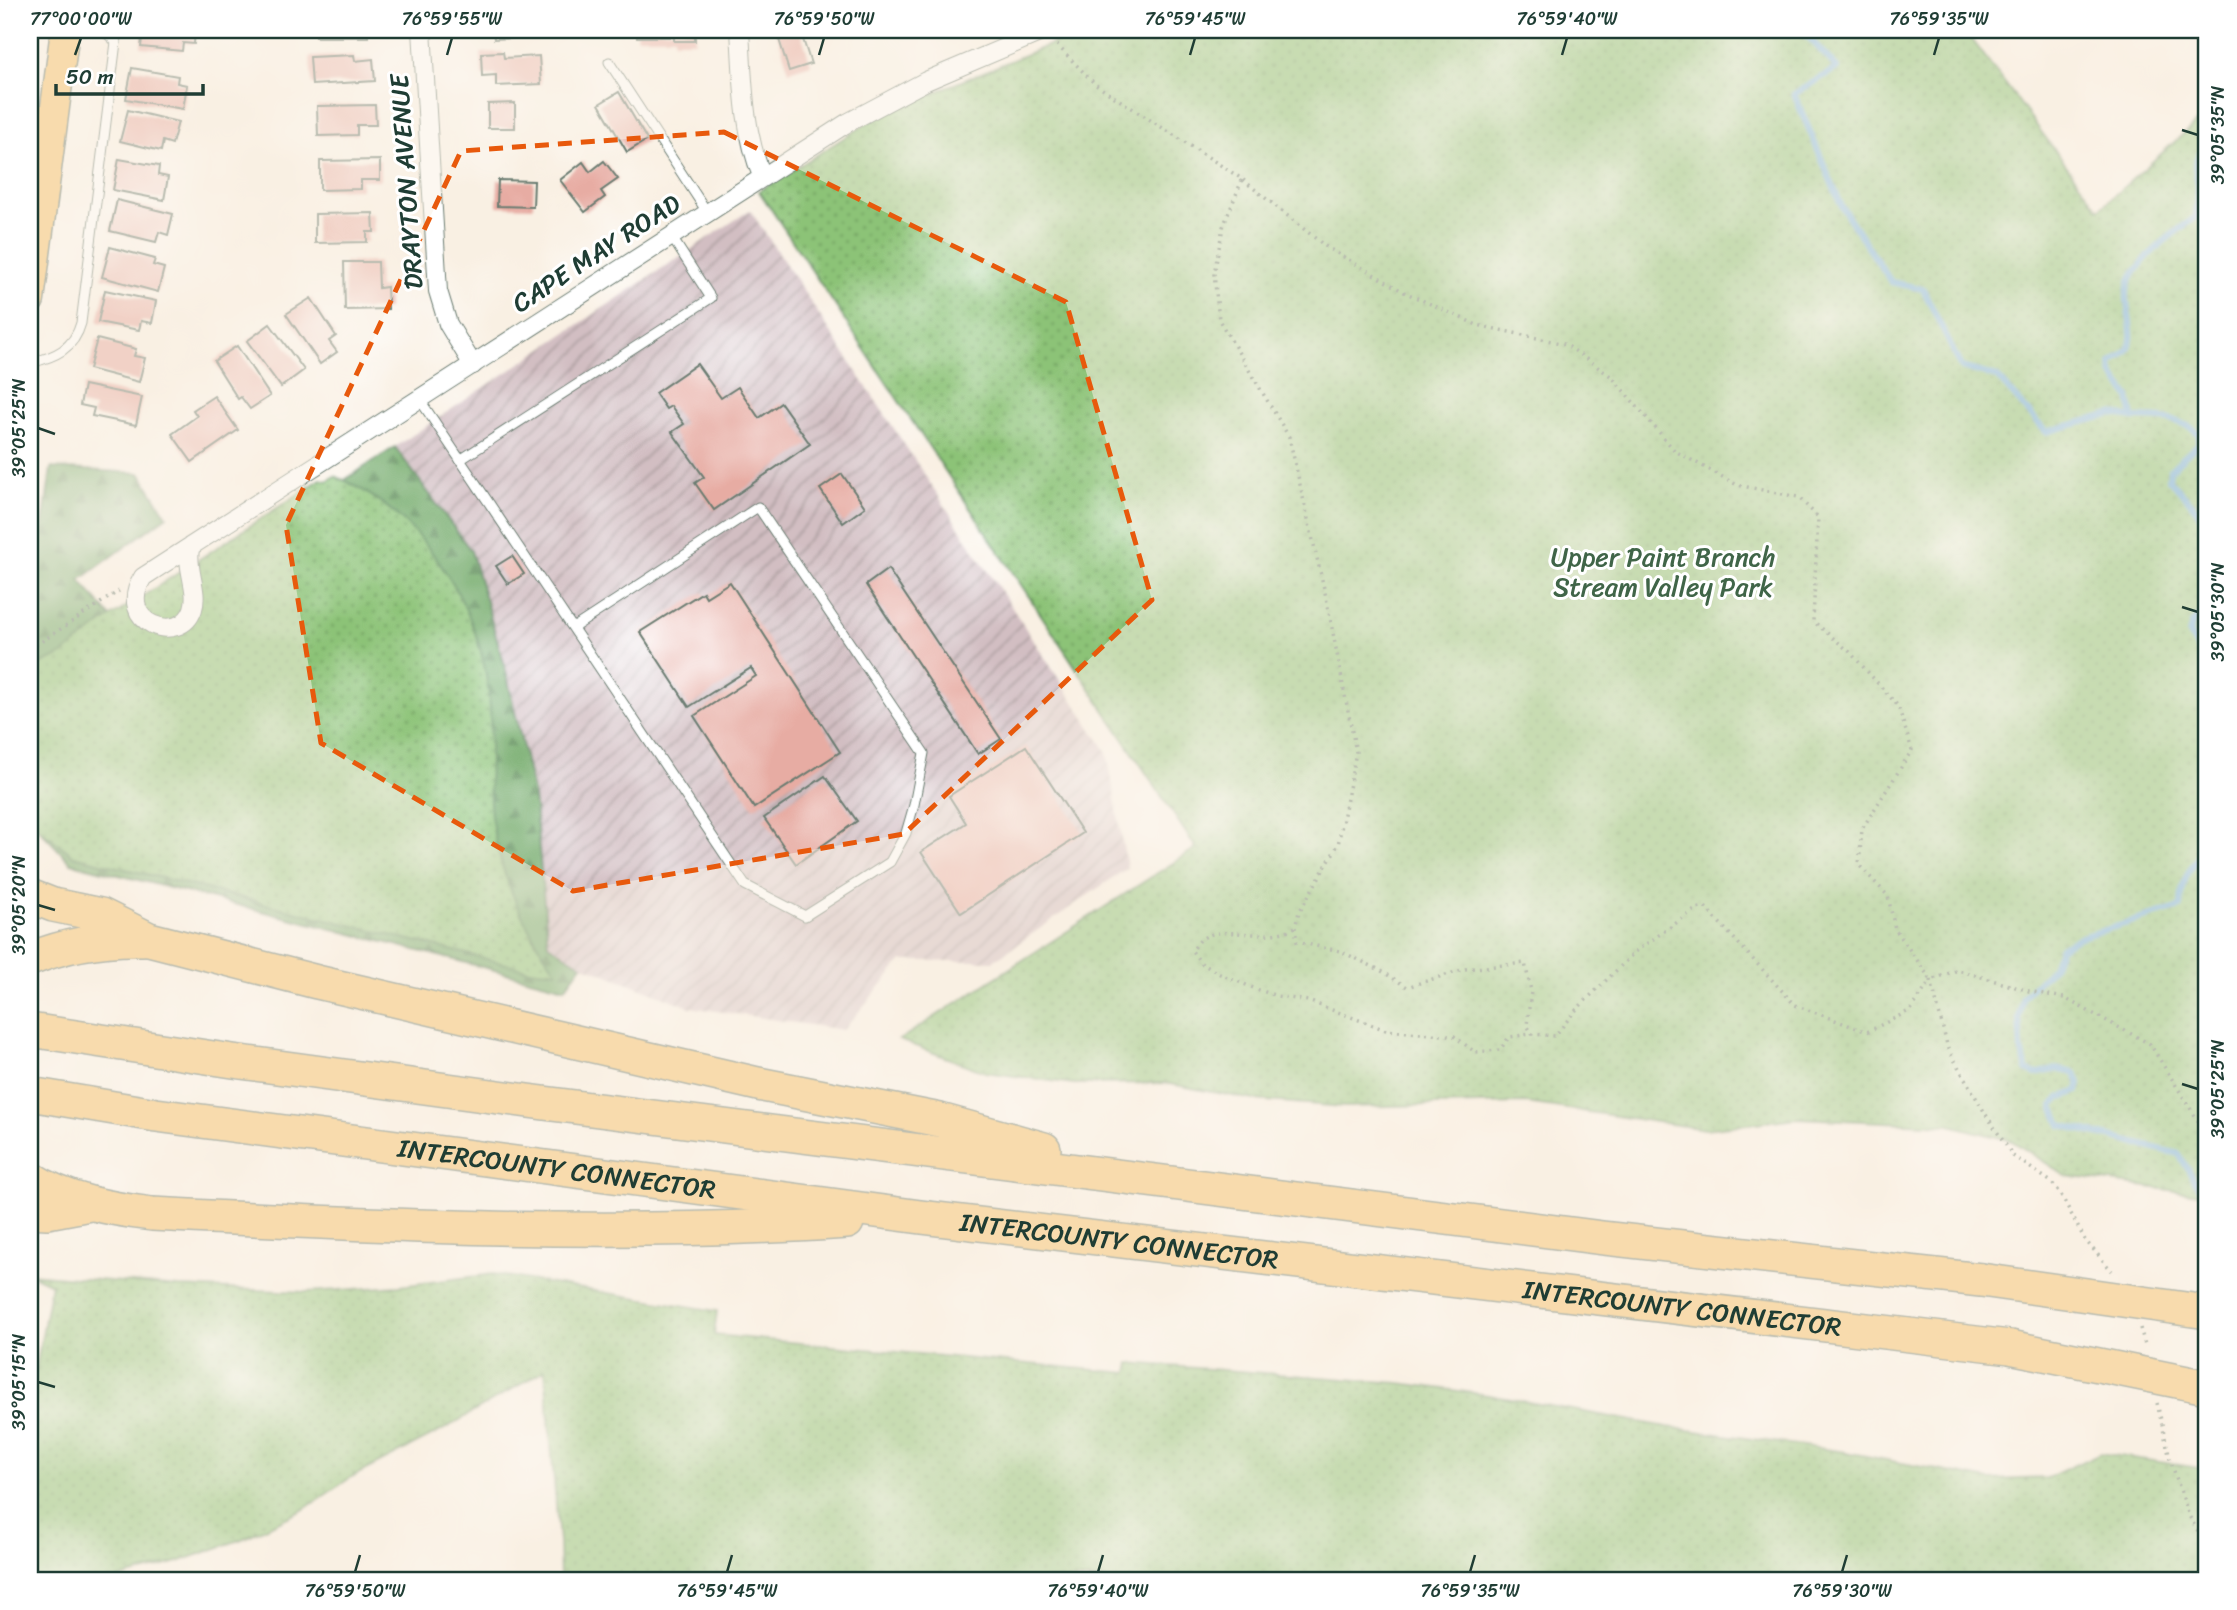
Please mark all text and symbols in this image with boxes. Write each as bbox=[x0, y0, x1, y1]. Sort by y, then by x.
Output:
text: 77°00'00"W bbox=[30, 3, 133, 35]
text: 76°59'55"W bbox=[402, 3, 503, 35]
text: 76°59'50"W bbox=[774, 3, 875, 35]
text: 76°59'45"W bbox=[1145, 3, 1246, 35]
text: 76°59'40"W bbox=[1517, 3, 1619, 35]
text: 76°59'35"W bbox=[1889, 3, 1990, 35]
scale bar bbox=[56, 52, 203, 96]
text: 50 m bbox=[66, 58, 114, 96]
street label: DRAYTON AVENUE bbox=[375, 71, 436, 291]
text: 39°05'35"N bbox=[2202, 85, 2234, 184]
street label: CAPE MAY ROAD bbox=[502, 181, 690, 325]
text: 39°05'25"N bbox=[3, 378, 35, 478]
park label: Upper Paint Branch Stream Valley Park bbox=[1551, 534, 1775, 610]
text: 39°05'30"N bbox=[2202, 562, 2234, 661]
text: 39°05'20"N bbox=[3, 855, 35, 955]
text: 39°05'25"N bbox=[2202, 1039, 2234, 1139]
street label: INTERCOUNTY CONNECTOR bbox=[394, 1124, 719, 1212]
street label: INTERCOUNTY CONNECTOR bbox=[956, 1199, 1281, 1282]
street label: INTERCOUNTY CONNECTOR bbox=[1519, 1266, 1844, 1350]
text: 39°05'15"N bbox=[3, 1333, 35, 1430]
text: 76°59'50"W bbox=[305, 1575, 406, 1607]
text: 76°59'45"W bbox=[677, 1575, 778, 1607]
text: 76°59'40"W bbox=[1048, 1575, 1150, 1607]
text: 76°59'35"W bbox=[1420, 1575, 1521, 1607]
text: 76°59'30"W bbox=[1792, 1575, 1893, 1607]

